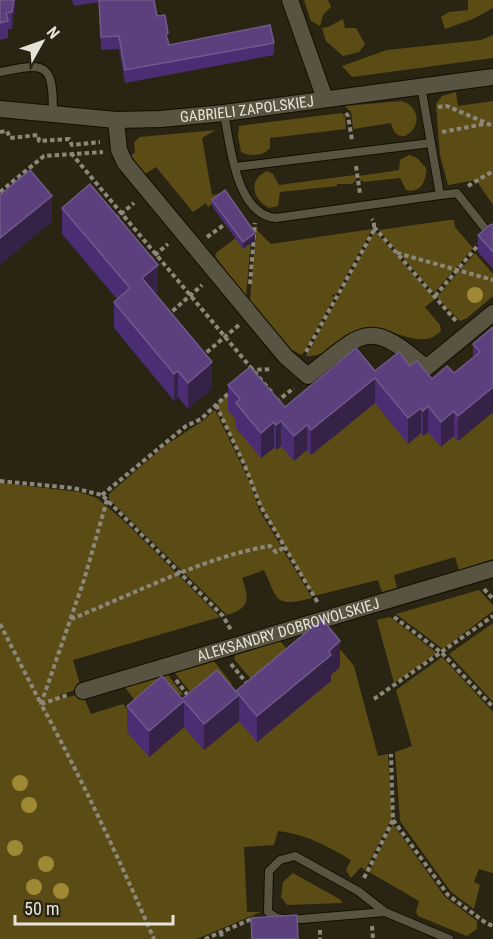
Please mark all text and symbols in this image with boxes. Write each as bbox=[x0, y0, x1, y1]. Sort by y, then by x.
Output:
north arrow bbox=[12, 12, 72, 72]
text: N bbox=[43, 23, 64, 43]
street label: GABRIELI ZAPOLSKIEJ bbox=[179, 92, 315, 126]
street label: ALEKSANDRY DOBROWOLSKIEJ bbox=[195, 594, 382, 666]
scale bar bbox=[15, 888, 172, 926]
text: 50 m bbox=[24, 898, 59, 919]

